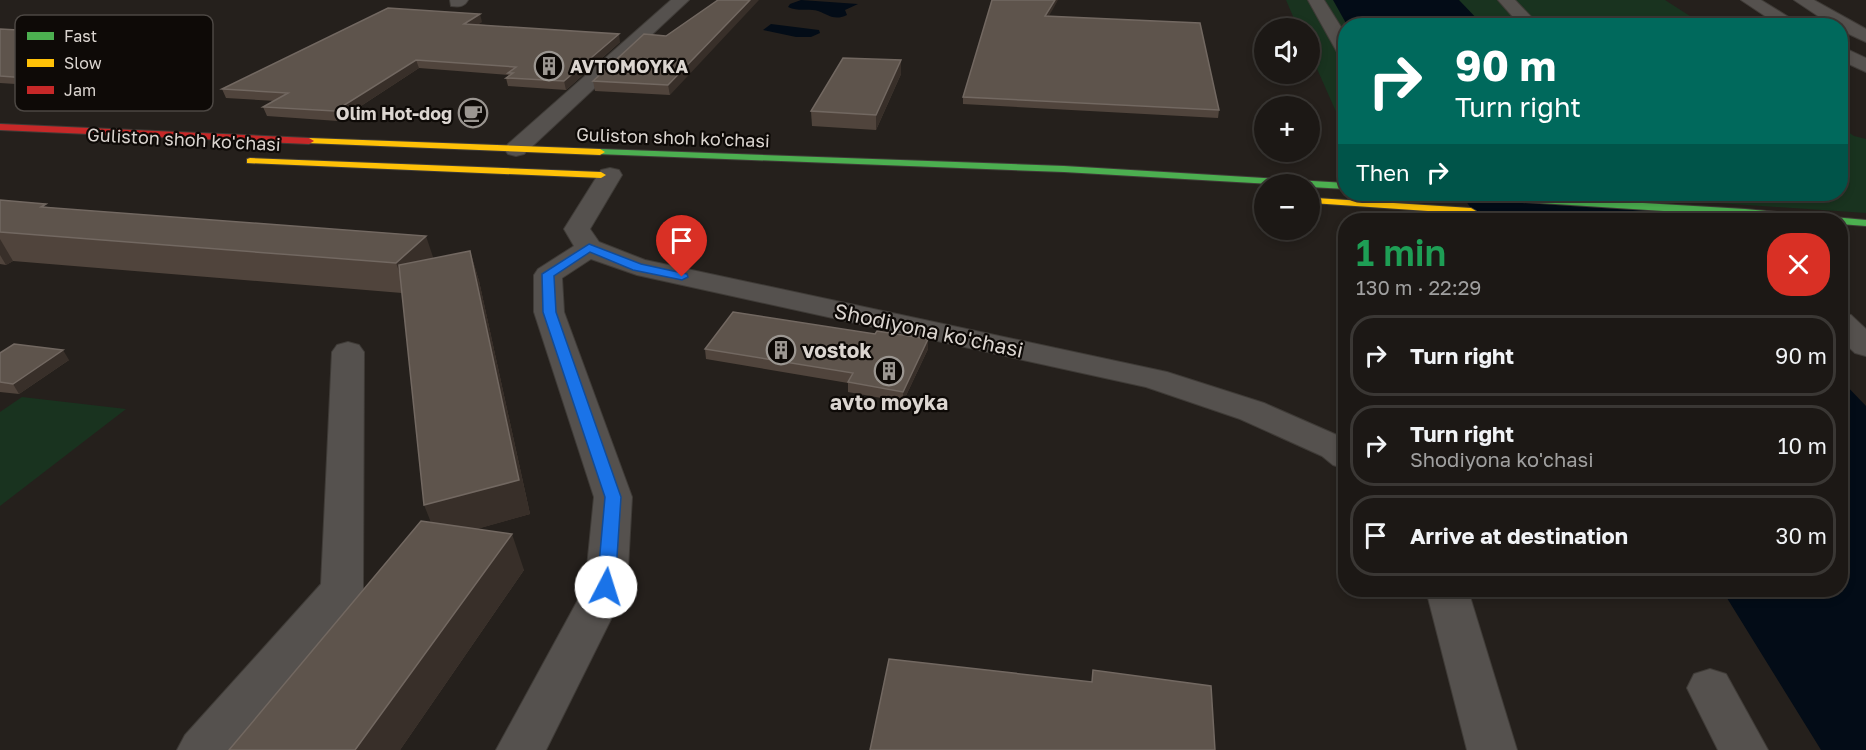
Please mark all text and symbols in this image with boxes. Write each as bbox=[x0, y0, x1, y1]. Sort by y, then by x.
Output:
legend bbox=[15, 15, 213, 111]
map controls bbox=[1254, 18, 1320, 240]
button: sound bbox=[1254, 18, 1320, 84]
text: Fast bbox=[64, 26, 97, 46]
text: 90 m bbox=[1455, 40, 1556, 90]
icon: right bbox=[1356, 42, 1434, 120]
building icon: AVTOMOYKA bbox=[533, 50, 565, 82]
text: Slow bbox=[64, 53, 102, 73]
place label: AVTOMOYKA bbox=[570, 55, 688, 77]
text: Jam bbox=[64, 80, 96, 100]
text: Turn right bbox=[1455, 91, 1581, 123]
button: + bbox=[1254, 96, 1320, 162]
cafe icon: Olim Hot-dog bbox=[457, 97, 489, 129]
place label: Olim Hot-dog bbox=[336, 102, 452, 124]
street label: Guliston shoh ko'chasi bbox=[87, 123, 281, 155]
street label: Guliston shoh ko'chasi bbox=[576, 123, 770, 151]
icon: right bbox=[1421, 156, 1454, 189]
text: Then bbox=[1356, 159, 1409, 186]
button: − bbox=[1254, 174, 1320, 240]
pin bbox=[656, 215, 707, 277]
icon: arrive bbox=[665, 224, 698, 257]
text: 1 min bbox=[1356, 231, 1446, 274]
button: close bbox=[1767, 233, 1830, 296]
text: 130 m · 22:29 bbox=[1356, 275, 1481, 299]
street label: Shodiyona ko'chasi bbox=[832, 297, 1026, 363]
building icon: vostok bbox=[765, 334, 797, 366]
place label: vostok bbox=[802, 337, 872, 363]
icon: right bbox=[1359, 339, 1392, 372]
text: Turn right bbox=[1410, 342, 1514, 369]
text: 90 m bbox=[1775, 342, 1827, 369]
building icon: avto moyka bbox=[873, 355, 905, 387]
place label: avto moyka bbox=[830, 389, 948, 415]
text: Turn right bbox=[1410, 420, 1514, 447]
icon: right bbox=[1359, 429, 1392, 462]
text: 10 m bbox=[1778, 432, 1827, 459]
text: Shodiyona ko'chasi bbox=[1410, 447, 1594, 471]
icon: arrive bbox=[1359, 519, 1392, 552]
text: Arrive at destination bbox=[1410, 522, 1628, 549]
text: 30 m bbox=[1776, 522, 1827, 549]
position arrow bbox=[574, 555, 638, 619]

